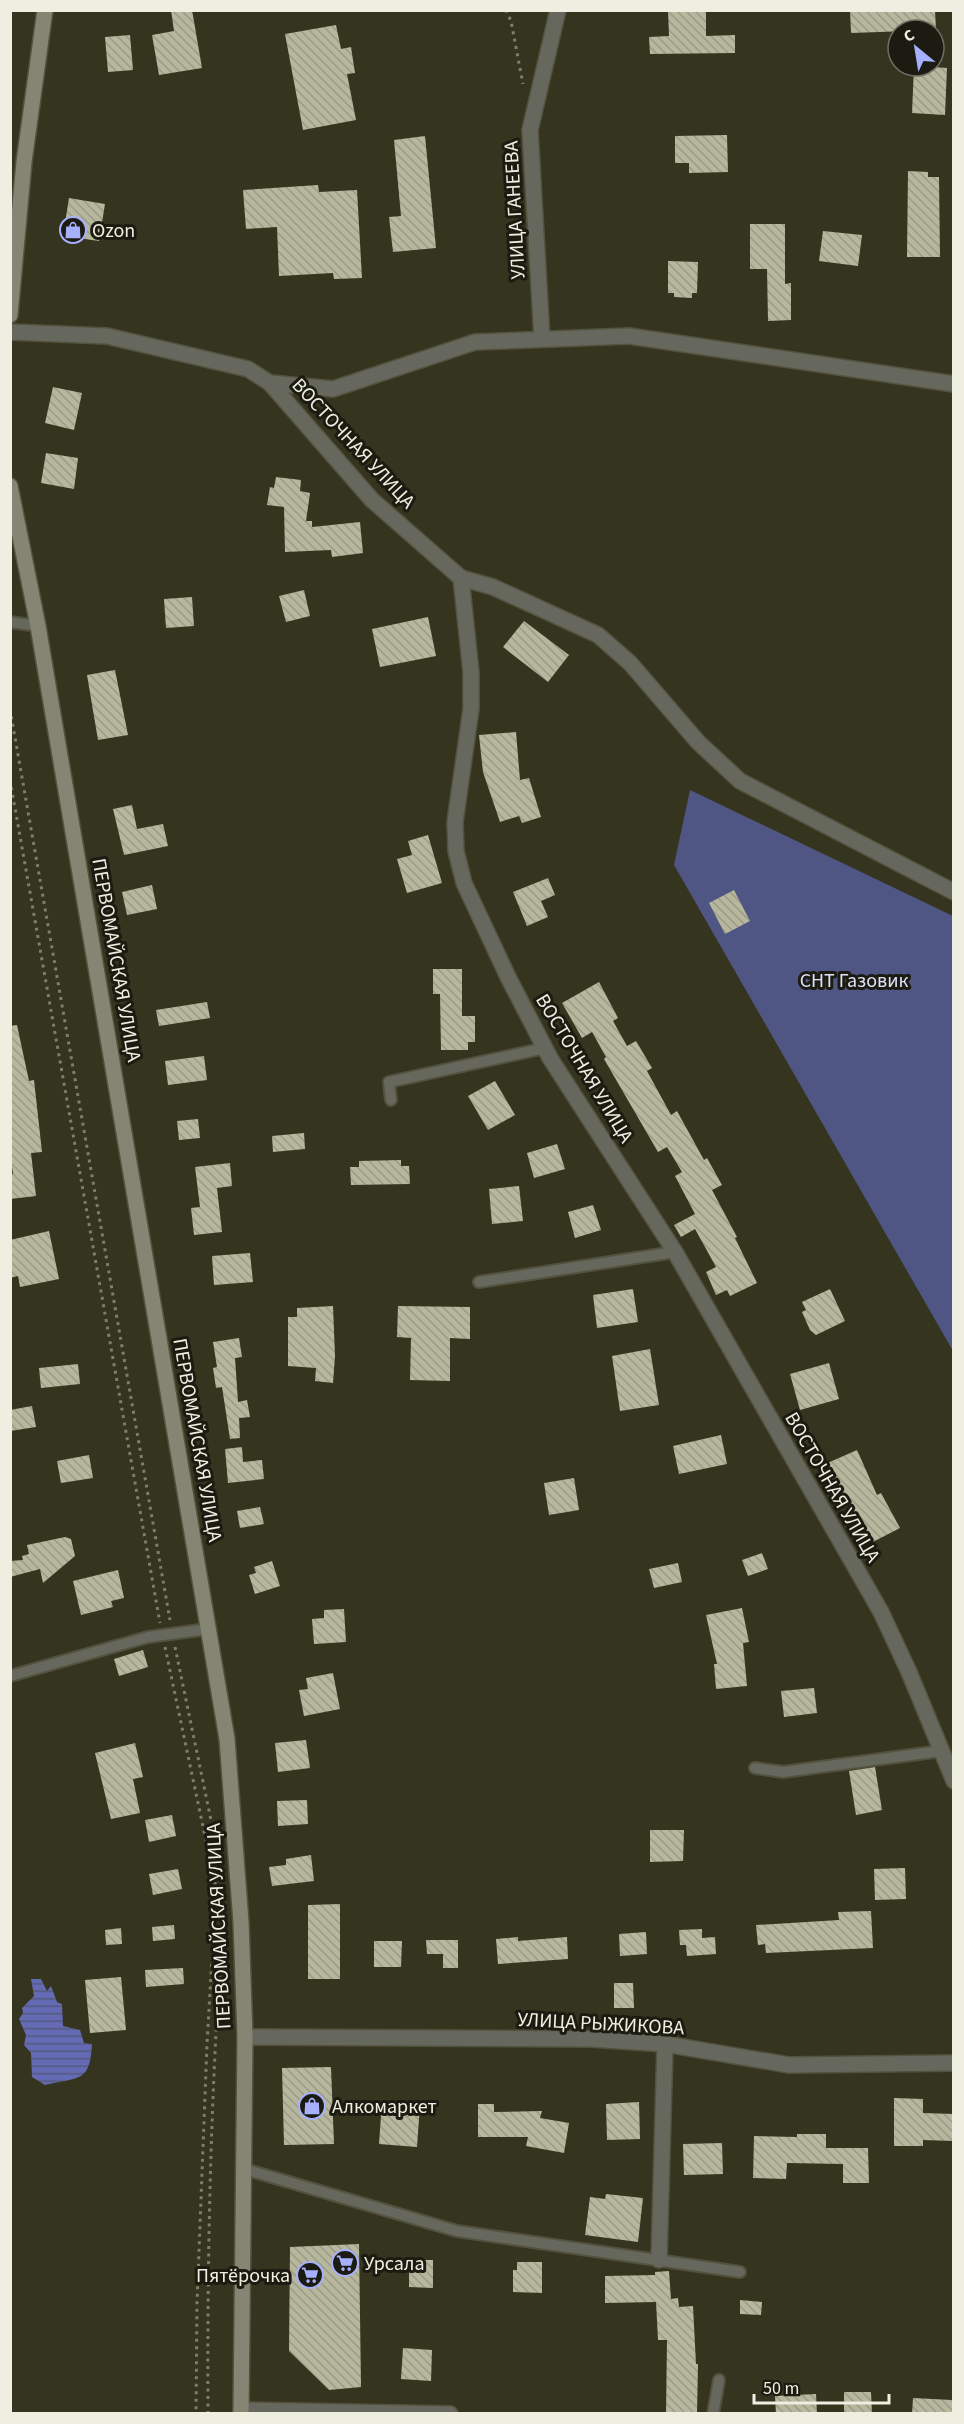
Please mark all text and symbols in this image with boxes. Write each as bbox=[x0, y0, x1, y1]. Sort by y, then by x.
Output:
north arrow bbox=[886, 18, 946, 78]
text: С bbox=[899, 24, 919, 48]
street label: УЛИЦА ГАНЕЕВА bbox=[497, 140, 533, 280]
shop icon: Ozon bbox=[58, 215, 88, 245]
place label: Ozon bbox=[92, 217, 135, 245]
street label: ВОСТОЧНАЯ УЛИЦА bbox=[285, 372, 421, 515]
street label: ПЕРВОМАЙСКАЯ УЛИЦА bbox=[84, 856, 148, 1064]
park label: СНТ Газовик bbox=[800, 967, 908, 995]
street label: ВОСТОЧНАЯ УЛИЦА bbox=[528, 989, 640, 1149]
street label: ПЕРВОМАЙСКАЯ УЛИЦА bbox=[165, 1336, 229, 1544]
street label: ВОСТОЧНАЯ УЛИЦА bbox=[778, 1407, 887, 1568]
street label: ПЕРВОМАЙСКАЯ УЛИЦА bbox=[200, 1822, 238, 2030]
street label: УЛИЦА РЫЖИКОВА bbox=[517, 2006, 685, 2042]
shop icon: Алкомаркет bbox=[297, 2091, 327, 2121]
place label: Алкомаркет bbox=[332, 2093, 437, 2121]
supermarket icon: Урсала bbox=[330, 2248, 360, 2278]
place label: Урсала bbox=[364, 2250, 424, 2278]
supermarket icon: Пятёрочка bbox=[295, 2260, 325, 2290]
place label: Пятёрочка bbox=[196, 2262, 290, 2290]
scale bar bbox=[754, 2367, 889, 2405]
text: 50 m bbox=[763, 2376, 799, 2401]

